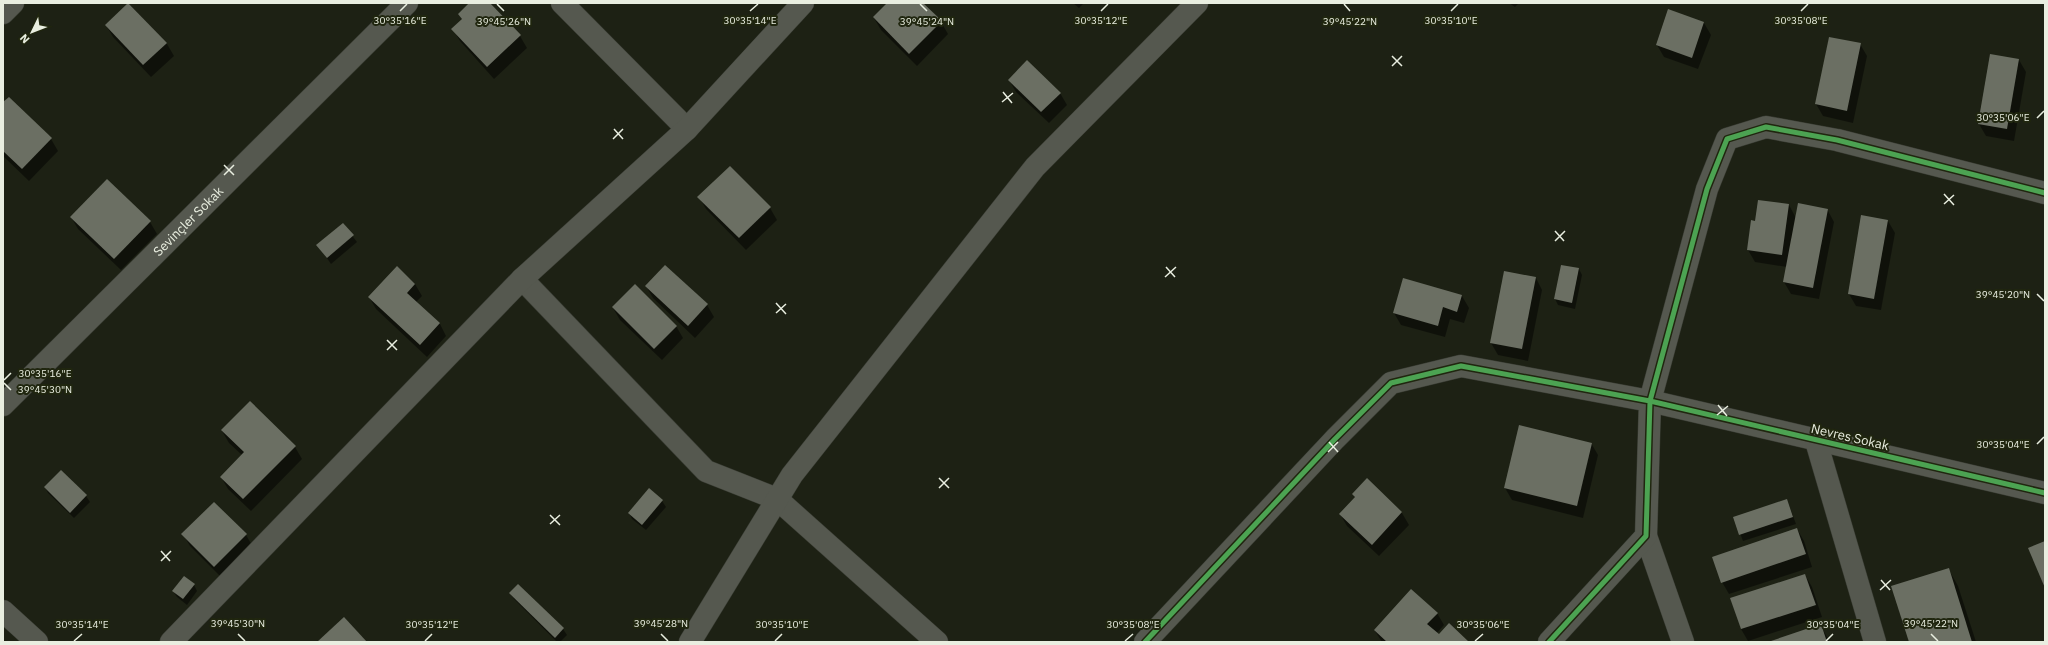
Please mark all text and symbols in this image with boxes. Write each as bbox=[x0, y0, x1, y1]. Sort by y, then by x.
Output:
north arrow bbox=[12, 12, 52, 52]
text: 30°35'16"E bbox=[373, 14, 427, 27]
text: 30°35'14"E bbox=[723, 14, 777, 27]
text: 30°35'12"E bbox=[1074, 14, 1128, 27]
text: 30°35'10"E bbox=[1424, 14, 1478, 27]
text: 30°35'08"E bbox=[1774, 14, 1828, 27]
text: 39°45'26"N bbox=[477, 15, 531, 28]
text: 39°45'24"N bbox=[900, 15, 954, 28]
text: 39°45'22"N bbox=[1323, 15, 1377, 28]
text: N bbox=[17, 31, 33, 47]
text: 30°35'06"E bbox=[1976, 111, 2030, 124]
street label: Sevinçler Sokak bbox=[149, 182, 227, 259]
text: 39°45'20"N bbox=[1976, 288, 2030, 301]
text: 30°35'16"E bbox=[18, 367, 72, 380]
text: 39°45'30"N bbox=[18, 383, 72, 396]
street label: Nevres Sokak bbox=[1809, 420, 1891, 454]
text: 30°35'04"E bbox=[1976, 438, 2030, 451]
text: 39°45'30"N bbox=[211, 617, 265, 630]
text: 39°45'28"N bbox=[634, 617, 688, 630]
text: 39°45'22"N bbox=[1904, 617, 1958, 630]
text: 30°35'14"E bbox=[55, 618, 109, 631]
text: 30°35'12"E bbox=[405, 618, 459, 631]
text: 30°35'10"E bbox=[755, 618, 809, 631]
text: 30°35'08"E bbox=[1106, 618, 1160, 631]
text: 30°35'06"E bbox=[1456, 618, 1510, 631]
text: 30°35'04"E bbox=[1806, 618, 1860, 631]

